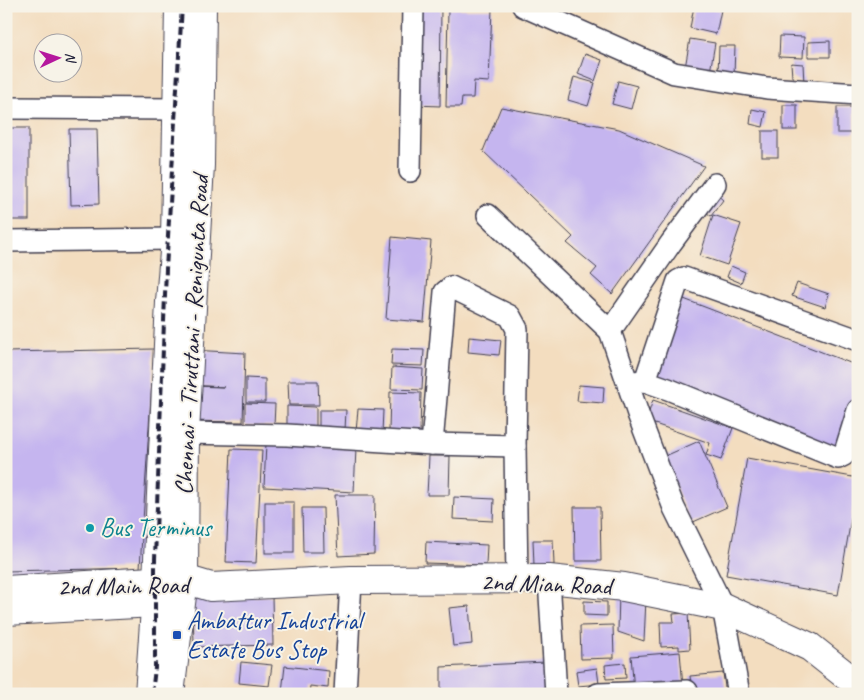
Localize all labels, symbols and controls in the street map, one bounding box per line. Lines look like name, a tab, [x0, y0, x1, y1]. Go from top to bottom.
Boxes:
north arrow	[32, 32, 82, 82]
text: N	[62, 52, 79, 64]
street label: Chennai - Tiruttani - Renigunta Road	[168, 170, 217, 496]
place label: Bus Terminus	[100, 512, 214, 544]
marker: Bus Terminus	[84, 522, 96, 534]
street label: 2nd Mian Road	[480, 566, 616, 602]
street label: 2nd Main Road	[57, 569, 193, 603]
place label: Ambattur Industrial Estate Bus Stop	[187, 605, 366, 666]
marker: Ambattur Industrial Estate Bus Stop	[171, 629, 183, 641]

